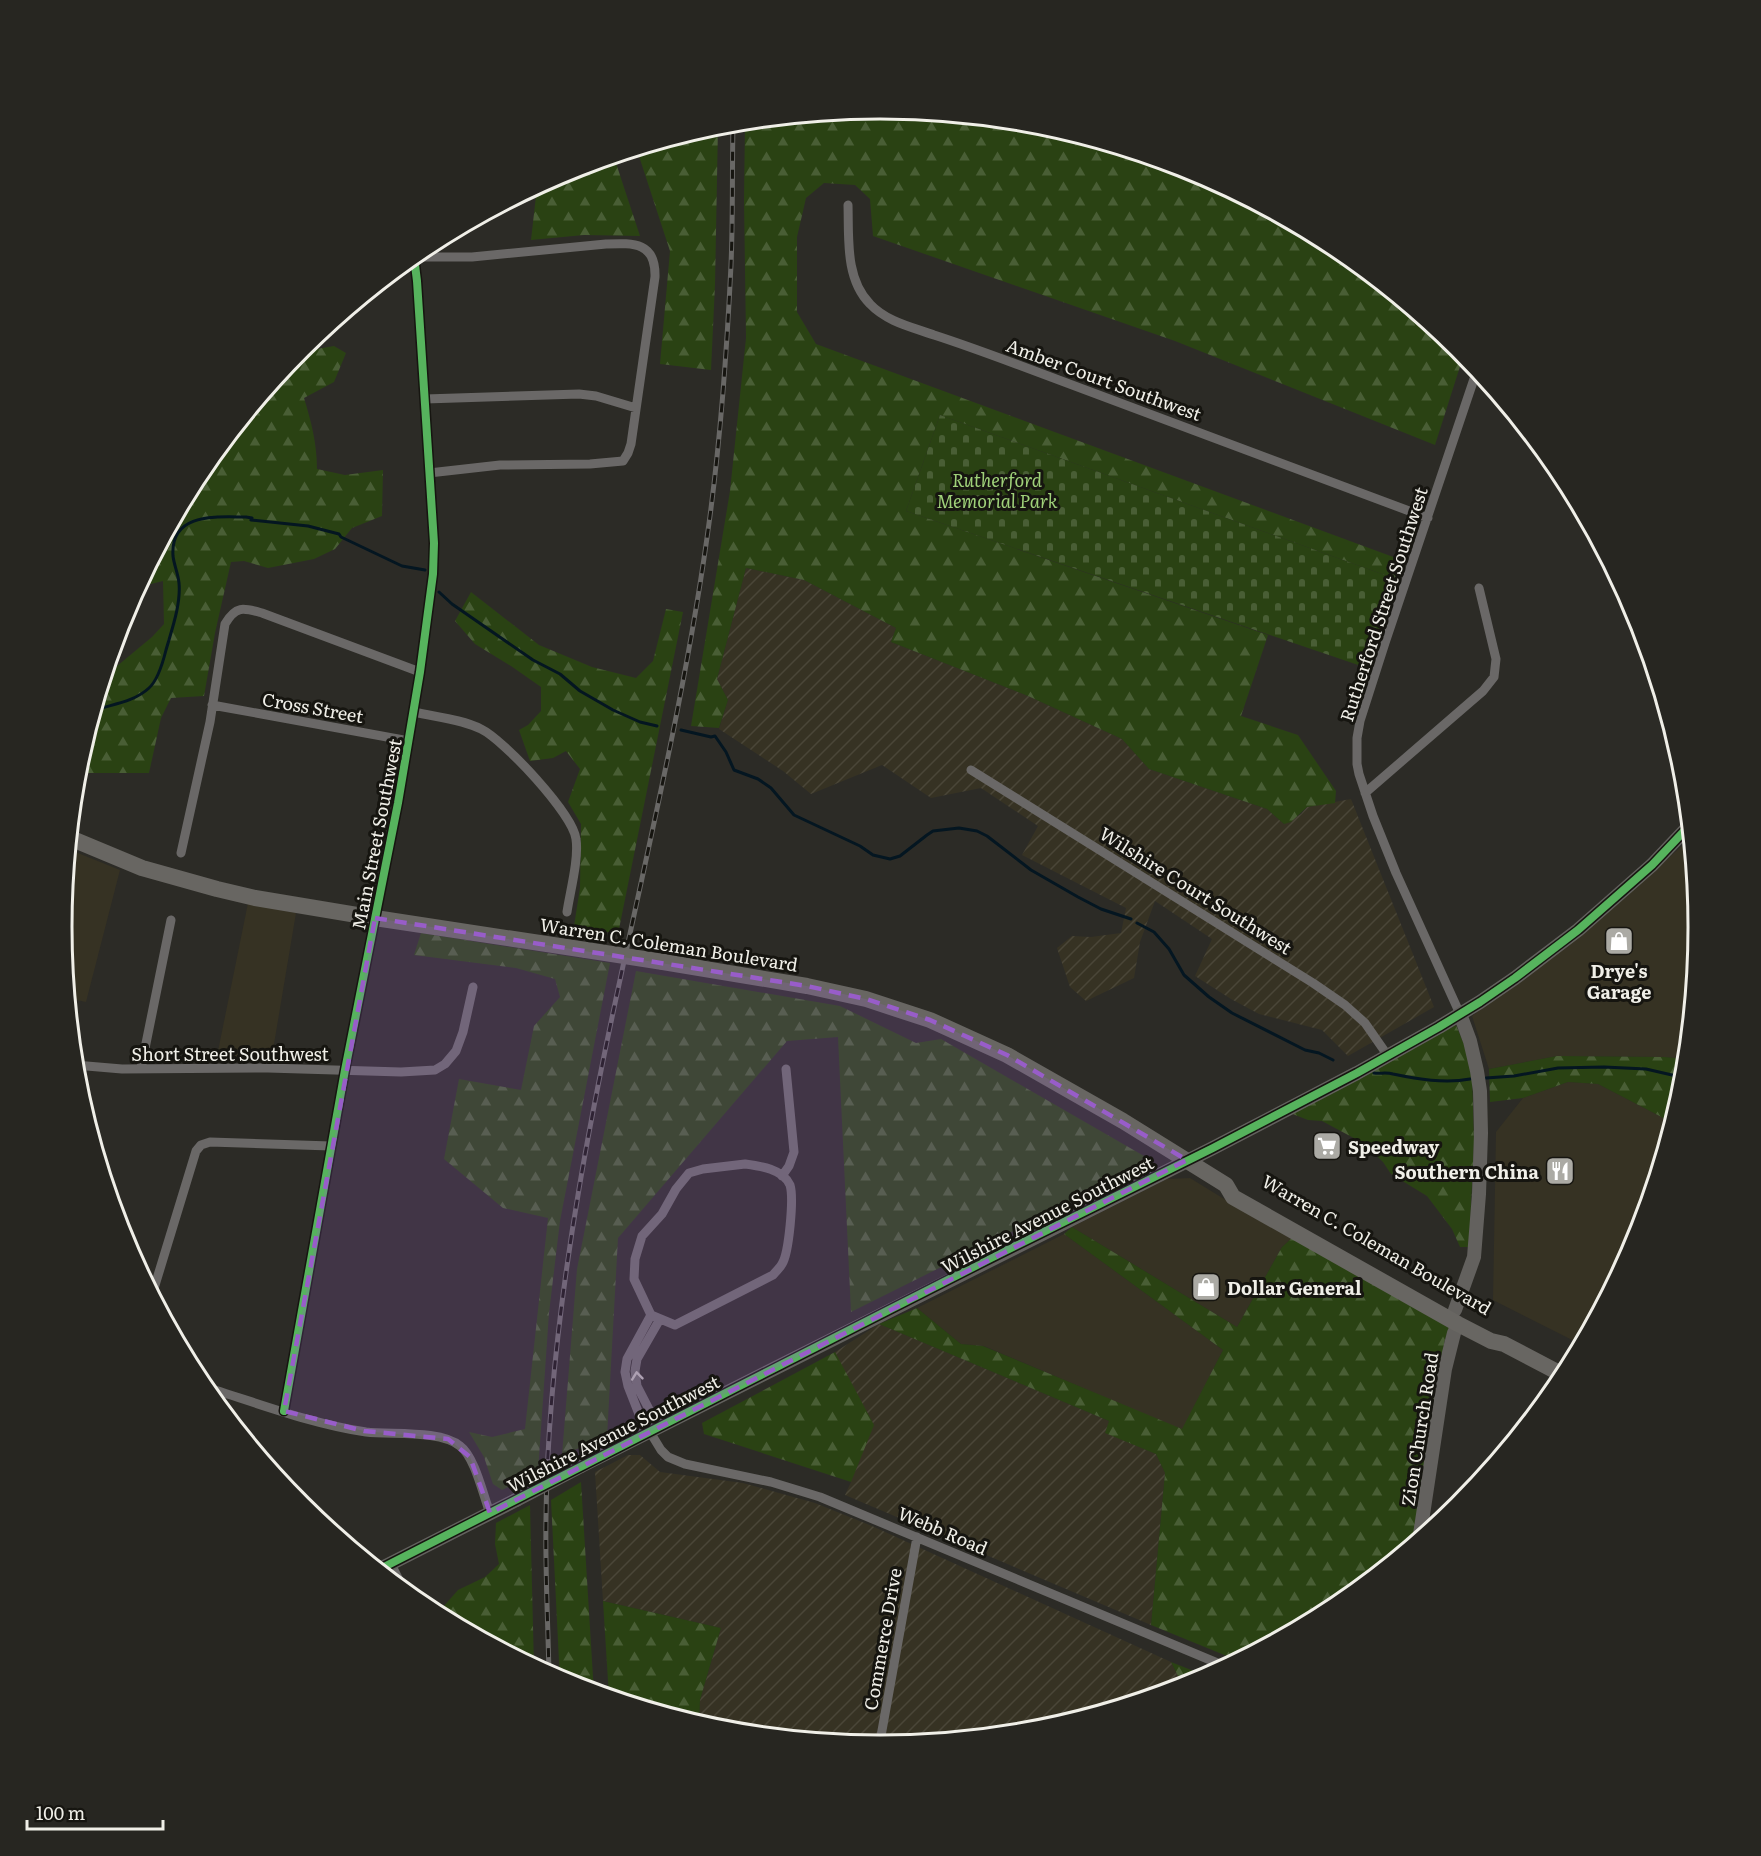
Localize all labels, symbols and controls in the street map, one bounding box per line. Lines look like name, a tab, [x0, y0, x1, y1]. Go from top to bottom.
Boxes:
street label: Amber Court Southwest	[1003, 331, 1206, 427]
park label: Rutherford Memorial Park	[936, 466, 1058, 514]
street label: Rutherford Street Southwest	[1332, 483, 1434, 725]
street label: Cross Street	[260, 685, 367, 729]
street label: Main Street Southwest	[344, 735, 408, 932]
street label: Wilshire Court Southwest	[1094, 820, 1298, 961]
street label: Warren C. Coleman Boulevard	[538, 910, 800, 978]
shop icon: Drye's Garage	[1603, 925, 1635, 957]
place label: Drye's Garage	[1587, 957, 1651, 1005]
street label: Short Street Southwest	[131, 1040, 330, 1067]
supermarket icon: Speedway	[1311, 1130, 1343, 1162]
place label: Speedway	[1348, 1133, 1439, 1160]
street label: Wilshire Avenue Southwest	[936, 1148, 1159, 1280]
restaurant icon: Southern China	[1544, 1155, 1576, 1187]
place label: Southern China	[1394, 1158, 1540, 1185]
street label: Warren C. Coleman Boulevard	[1257, 1167, 1497, 1321]
shop icon: Dollar General	[1190, 1271, 1222, 1303]
place label: Dollar General	[1227, 1274, 1362, 1301]
street label: Zion Church Road	[1394, 1350, 1444, 1508]
street label: Wilshire Avenue Southwest	[502, 1367, 725, 1499]
one-way arrow	[631, 1371, 644, 1381]
street label: Webb Road	[894, 1499, 992, 1561]
street label: Commerce Drive	[856, 1566, 908, 1712]
scale bar	[27, 1793, 164, 1831]
text: 100 m	[36, 1799, 85, 1826]

